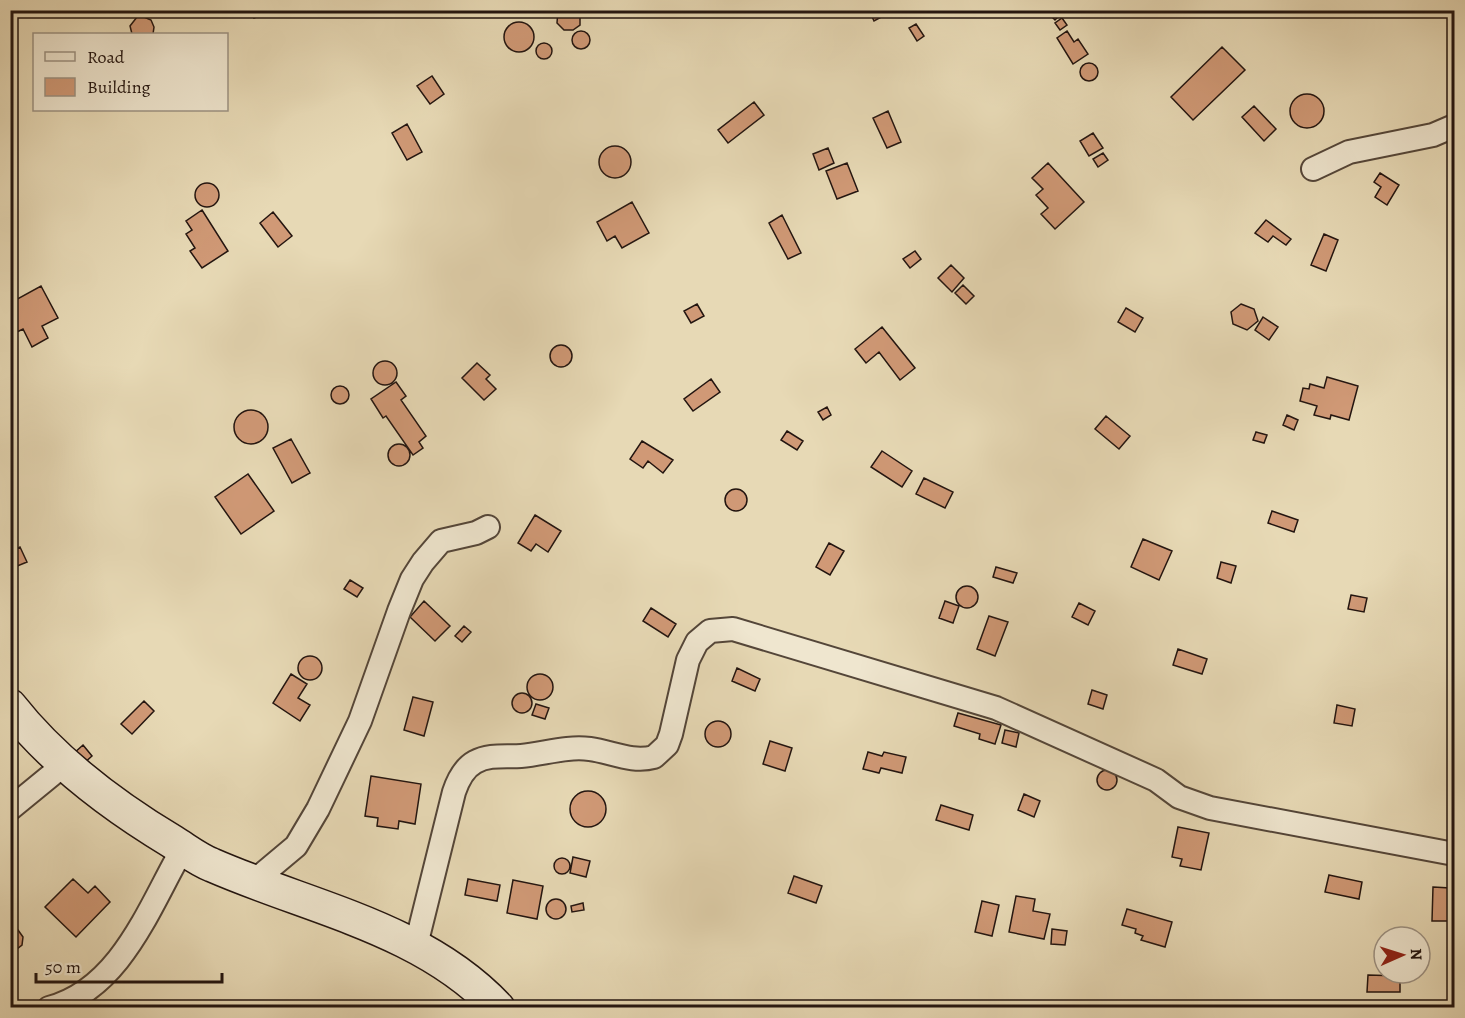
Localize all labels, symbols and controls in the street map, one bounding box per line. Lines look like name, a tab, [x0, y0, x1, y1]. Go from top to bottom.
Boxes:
legend	[33, 33, 228, 111]
text: Road	[87, 45, 125, 69]
text: Building	[87, 75, 151, 99]
north arrow	[1372, 925, 1432, 985]
scale bar	[36, 946, 222, 984]
text: N	[1405, 948, 1427, 961]
text: 50 m	[45, 955, 81, 979]

